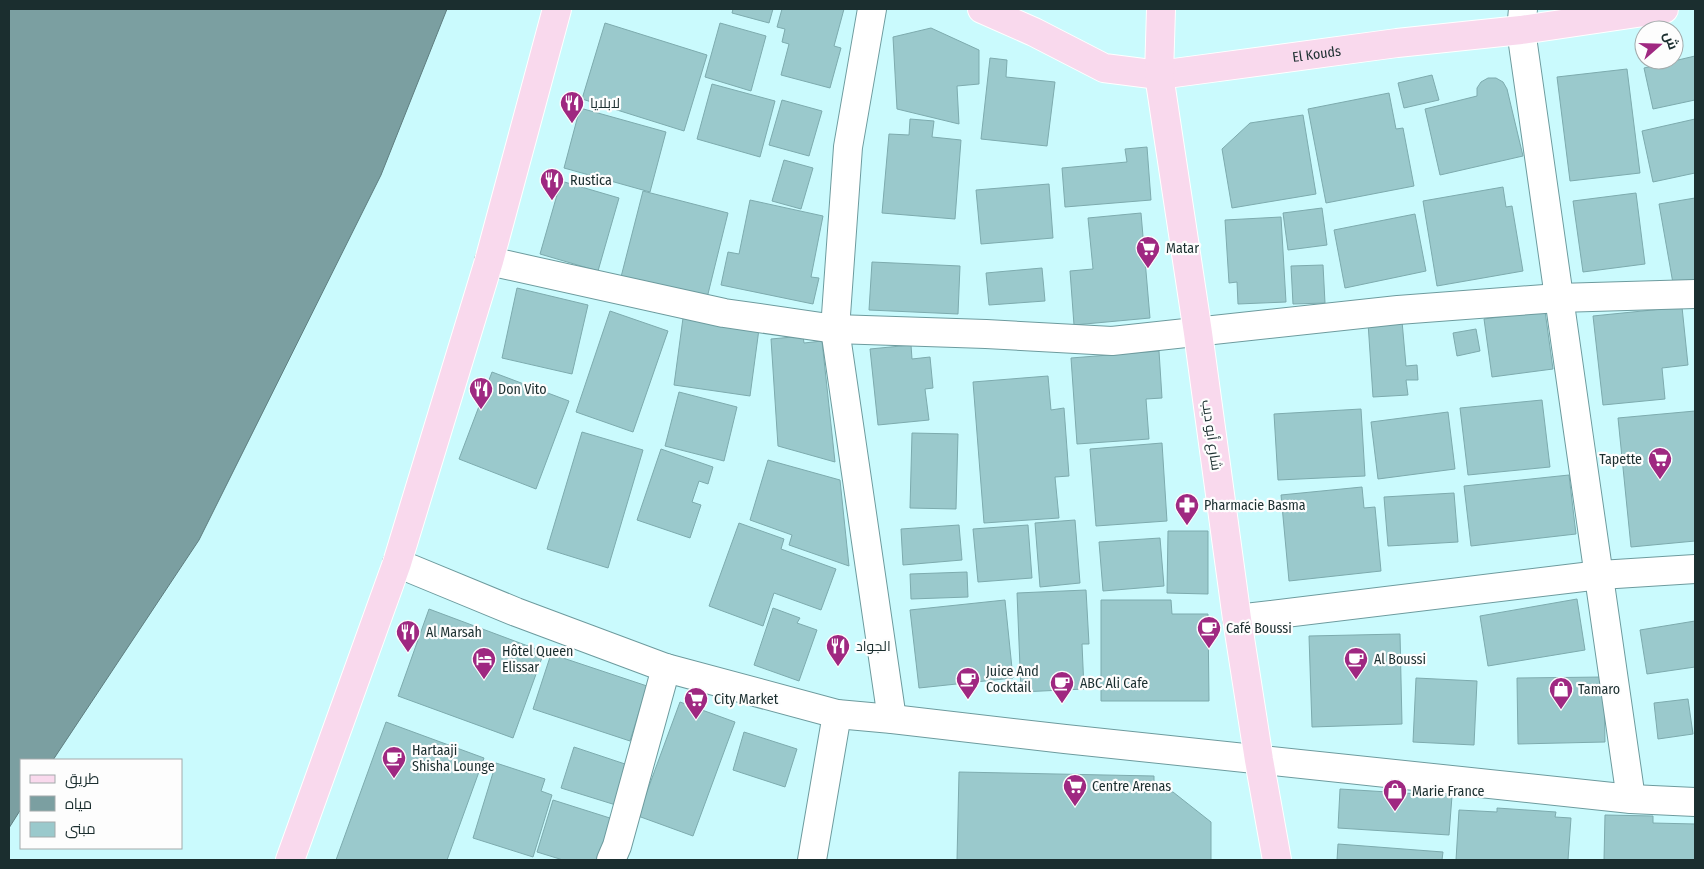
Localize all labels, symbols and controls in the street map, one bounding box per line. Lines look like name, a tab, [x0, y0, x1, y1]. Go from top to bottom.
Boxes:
north arrow	[1634, 20, 1684, 70]
text: ش	[1660, 29, 1682, 52]
street label: El Kouds	[1291, 43, 1342, 66]
restaurant icon: لابلايا	[559, 90, 585, 124]
place label: لابلايا	[590, 95, 620, 112]
restaurant icon: Rustica	[539, 167, 565, 201]
place label: Rustica	[570, 172, 612, 189]
supermarket icon: Matar	[1135, 235, 1161, 269]
place label: Matar	[1166, 240, 1199, 257]
restaurant icon: Don Vito	[468, 376, 494, 410]
place label: Don Vito	[498, 381, 547, 398]
street label: شارع أبو ديب	[1198, 398, 1226, 472]
supermarket icon: Tapette	[1647, 446, 1673, 480]
place label: Tapette	[1599, 451, 1642, 468]
pharmacy icon: Pharmacie Basma	[1174, 492, 1200, 526]
place label: Pharmacie Basma	[1204, 497, 1306, 514]
cafe icon: Café Boussi	[1196, 615, 1222, 649]
restaurant icon: Al Marsah	[395, 619, 421, 653]
place label: Café Boussi	[1226, 620, 1292, 637]
place label: Al Marsah	[426, 624, 482, 641]
restaurant icon: الجواد	[825, 633, 851, 667]
place label: الجواد	[856, 638, 891, 655]
place label: Hôtel Queen Elissar	[502, 643, 573, 676]
hotel icon: Hôtel Queen Elissar	[471, 646, 497, 680]
cafe icon: Al Boussi	[1343, 646, 1369, 680]
place label: Al Boussi	[1374, 651, 1426, 668]
place label: Juice And Cocktail	[986, 663, 1039, 696]
cafe icon: Juice And Cocktail	[955, 666, 981, 700]
cafe icon: ABC Ali Cafe	[1049, 670, 1075, 704]
place label: ABC Ali Cafe	[1080, 675, 1148, 692]
shop icon: Tamaro	[1548, 676, 1574, 710]
place label: Tamaro	[1578, 681, 1620, 698]
supermarket icon: City Market	[683, 686, 709, 720]
place label: City Market	[714, 691, 779, 708]
place label: Hartaaji Shisha Lounge	[412, 742, 495, 775]
cafe icon: Hartaaji Shisha Lounge	[381, 745, 407, 779]
legend	[20, 759, 182, 849]
text: طريق	[65, 770, 99, 789]
supermarket icon: Centre Arenas	[1062, 773, 1088, 807]
place label: Centre Arenas	[1092, 778, 1171, 795]
shop icon: Marie France	[1382, 778, 1408, 812]
place label: Marie France	[1412, 783, 1484, 800]
text: مياه	[65, 795, 92, 813]
text: مبنى	[65, 820, 96, 839]

